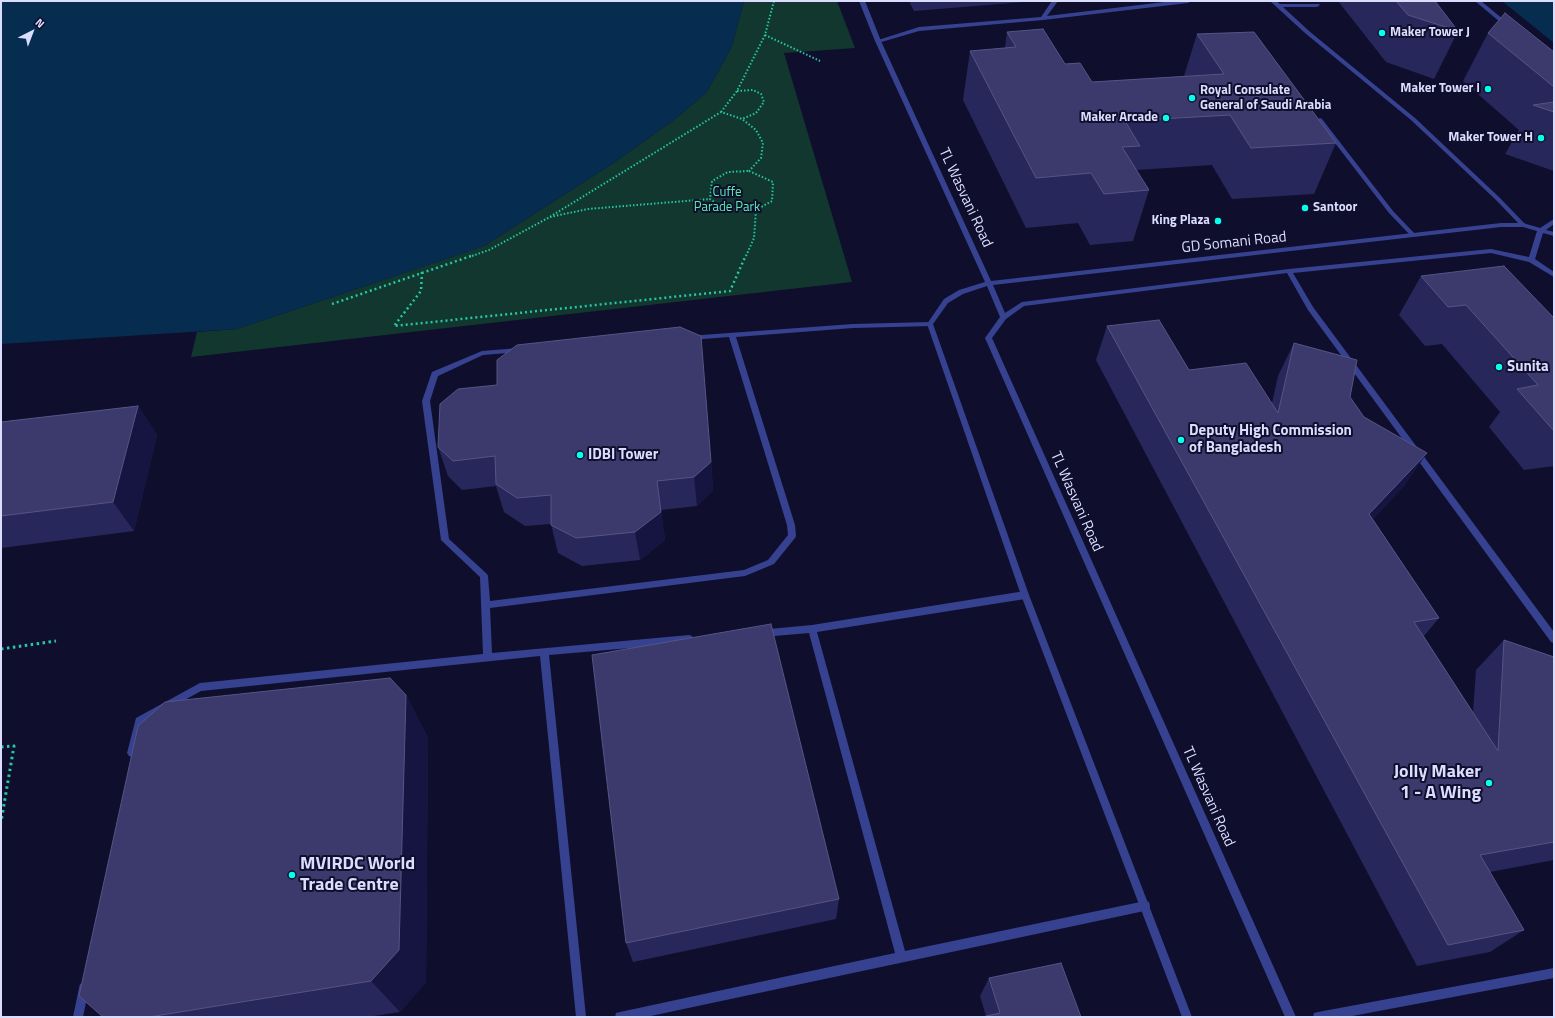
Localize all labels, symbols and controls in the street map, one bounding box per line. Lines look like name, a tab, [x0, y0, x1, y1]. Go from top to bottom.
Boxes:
north arrow	[12, 12, 52, 52]
text: N	[32, 15, 48, 32]
place label: Maker Tower J	[1390, 25, 1470, 41]
marker: Maker Tower J	[1377, 28, 1387, 38]
place label: Maker Tower I	[1400, 81, 1480, 97]
place label: Royal Consulate General of Saudi Arabia	[1200, 83, 1331, 114]
marker: Maker Tower I	[1483, 84, 1493, 94]
marker: Royal Consulate General of Saudi Arabia	[1187, 93, 1197, 103]
place label: Maker Arcade	[1080, 110, 1158, 126]
marker: Maker Arcade	[1161, 113, 1171, 123]
place label: Maker Tower H	[1448, 130, 1533, 146]
marker: Maker Tower H	[1536, 133, 1546, 143]
street label: TL Wasvani Road	[934, 145, 996, 251]
park label: Cuffe Parade Park	[694, 185, 760, 216]
place label: Santoor	[1313, 200, 1357, 216]
marker: Santoor	[1300, 203, 1310, 213]
place label: King Plaza	[1152, 213, 1210, 229]
marker: King Plaza	[1213, 216, 1223, 226]
street label: GD Somani Road	[1181, 229, 1287, 257]
place label: Sunita	[1507, 358, 1549, 376]
marker: Sunita	[1494, 362, 1504, 372]
place label: Deputy High Commission of Bangladesh	[1189, 422, 1352, 457]
marker: Deputy High Commission of Bangladesh	[1176, 435, 1186, 445]
place label: IDBI Tower	[588, 446, 658, 464]
street label: TL Wasvani Road	[1046, 449, 1106, 555]
marker: IDBI Tower	[575, 450, 585, 460]
street label: TL Wasvani Road	[1178, 744, 1238, 850]
place label: Jolly Maker 1 - A Wing	[1394, 762, 1481, 804]
marker: Jolly Maker 1 - A Wing	[1484, 778, 1494, 788]
place label: MVIRDC World Trade Centre	[300, 854, 415, 896]
marker: MVIRDC World Trade Centre	[287, 870, 297, 880]

